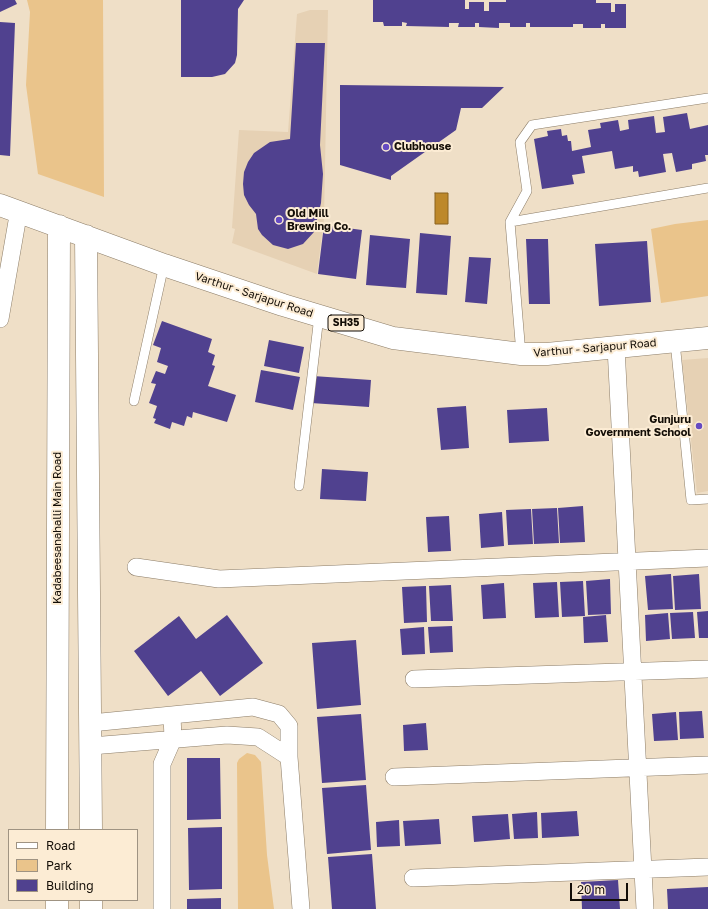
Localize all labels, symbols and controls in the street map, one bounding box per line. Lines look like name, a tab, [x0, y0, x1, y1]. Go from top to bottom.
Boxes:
place label: Clubhouse	[394, 140, 451, 154]
marker: Clubhouse	[381, 142, 391, 152]
place label: Old Mill Brewing Co.	[287, 207, 351, 233]
marker: Old Mill Brewing Co.	[274, 215, 284, 225]
street label: Varthur - Sarjapur Road	[193, 270, 315, 320]
road number: SH35	[328, 315, 364, 331]
street label: Varthur - Sarjapur Road	[533, 336, 657, 360]
place label: Gunjuru Government School	[586, 413, 691, 439]
marker: Gunjuru Government School	[694, 421, 704, 431]
street label: Kadabeesanahalli Main Road	[51, 452, 65, 604]
legend	[8, 829, 138, 901]
text: Road	[46, 838, 75, 853]
text: Park	[46, 858, 72, 873]
scale bar	[572, 875, 630, 901]
text: Building	[46, 878, 94, 893]
text: 20 m	[577, 882, 605, 897]

